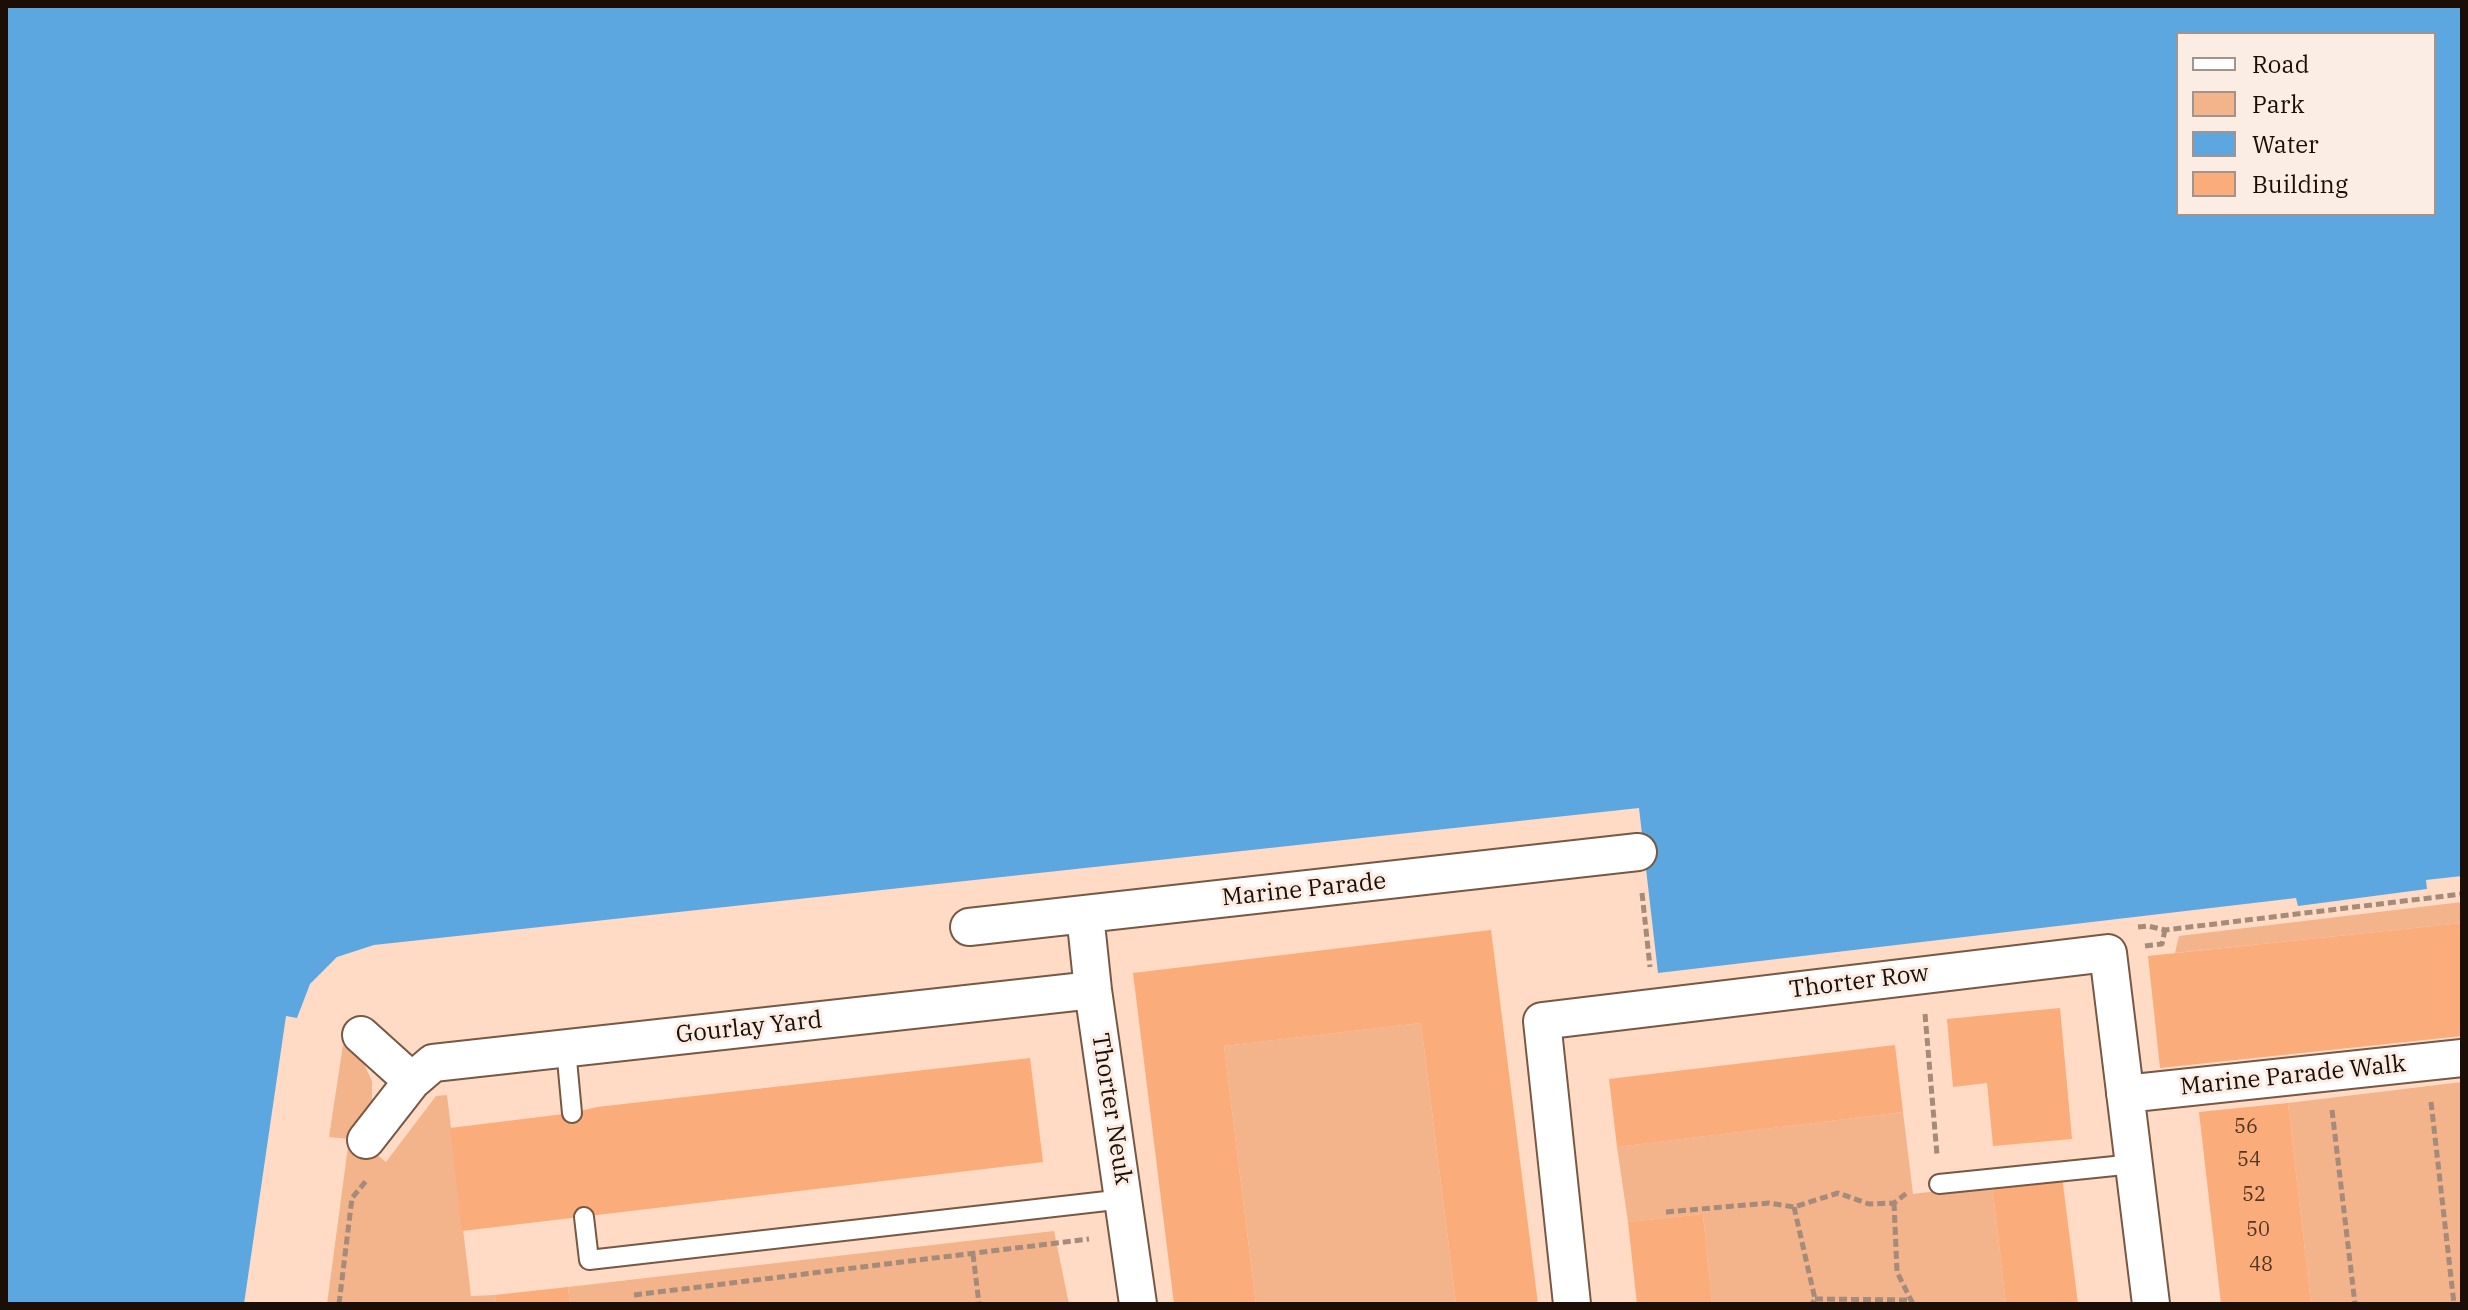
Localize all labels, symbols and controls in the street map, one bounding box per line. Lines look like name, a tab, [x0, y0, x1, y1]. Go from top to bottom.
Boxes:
legend	[2176, 32, 2436, 216]
text: Road	[2252, 48, 2309, 80]
text: Park	[2252, 88, 2304, 120]
text: Water	[2252, 128, 2319, 160]
text: Building	[2252, 168, 2348, 200]
street label: Marine Parade	[1220, 867, 1388, 913]
street label: Thorter Row	[1788, 959, 1930, 1005]
street label: Gourlay Yard	[675, 1006, 823, 1050]
street label: Thorter Neuk	[1085, 1031, 1137, 1187]
street label: Marine Parade Walk	[2179, 1050, 2407, 1102]
house number: 56	[2234, 1115, 2258, 1139]
house number: 54	[2237, 1148, 2261, 1172]
house number: 52	[2242, 1183, 2266, 1207]
house number: 50	[2246, 1218, 2270, 1242]
house number: 48	[2249, 1253, 2273, 1277]

